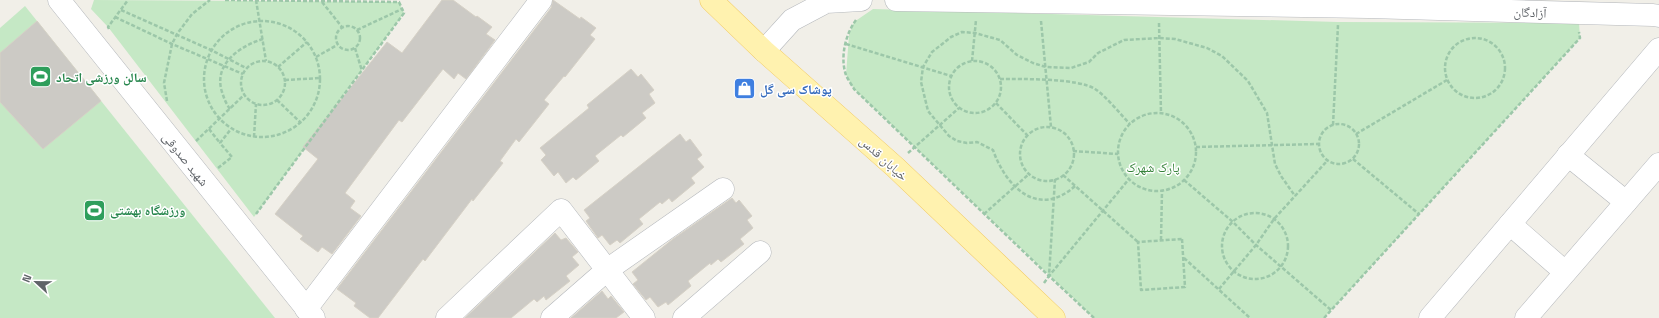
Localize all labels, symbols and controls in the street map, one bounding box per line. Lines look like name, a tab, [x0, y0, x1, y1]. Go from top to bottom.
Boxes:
street label: آزادگان	[1513, 3, 1547, 22]
sports icon: سالن ورزشی اتحاد	[28, 64, 54, 90]
place label: سالن ورزشی اتحاد	[56, 69, 146, 86]
shop icon: پوشاک سی گل	[732, 76, 758, 102]
place label: پوشاک سی گل	[760, 81, 832, 98]
street label: شهید صدوقی	[159, 129, 213, 190]
street label: خیابان قدس	[856, 132, 911, 184]
park label: پارک شهرک	[1126, 159, 1180, 176]
sports icon: ورزشگاه بهشتی	[81, 197, 107, 223]
place label: ورزشگاه بهشتی	[110, 202, 185, 219]
north arrow	[16, 262, 56, 302]
text: N	[19, 272, 35, 284]

